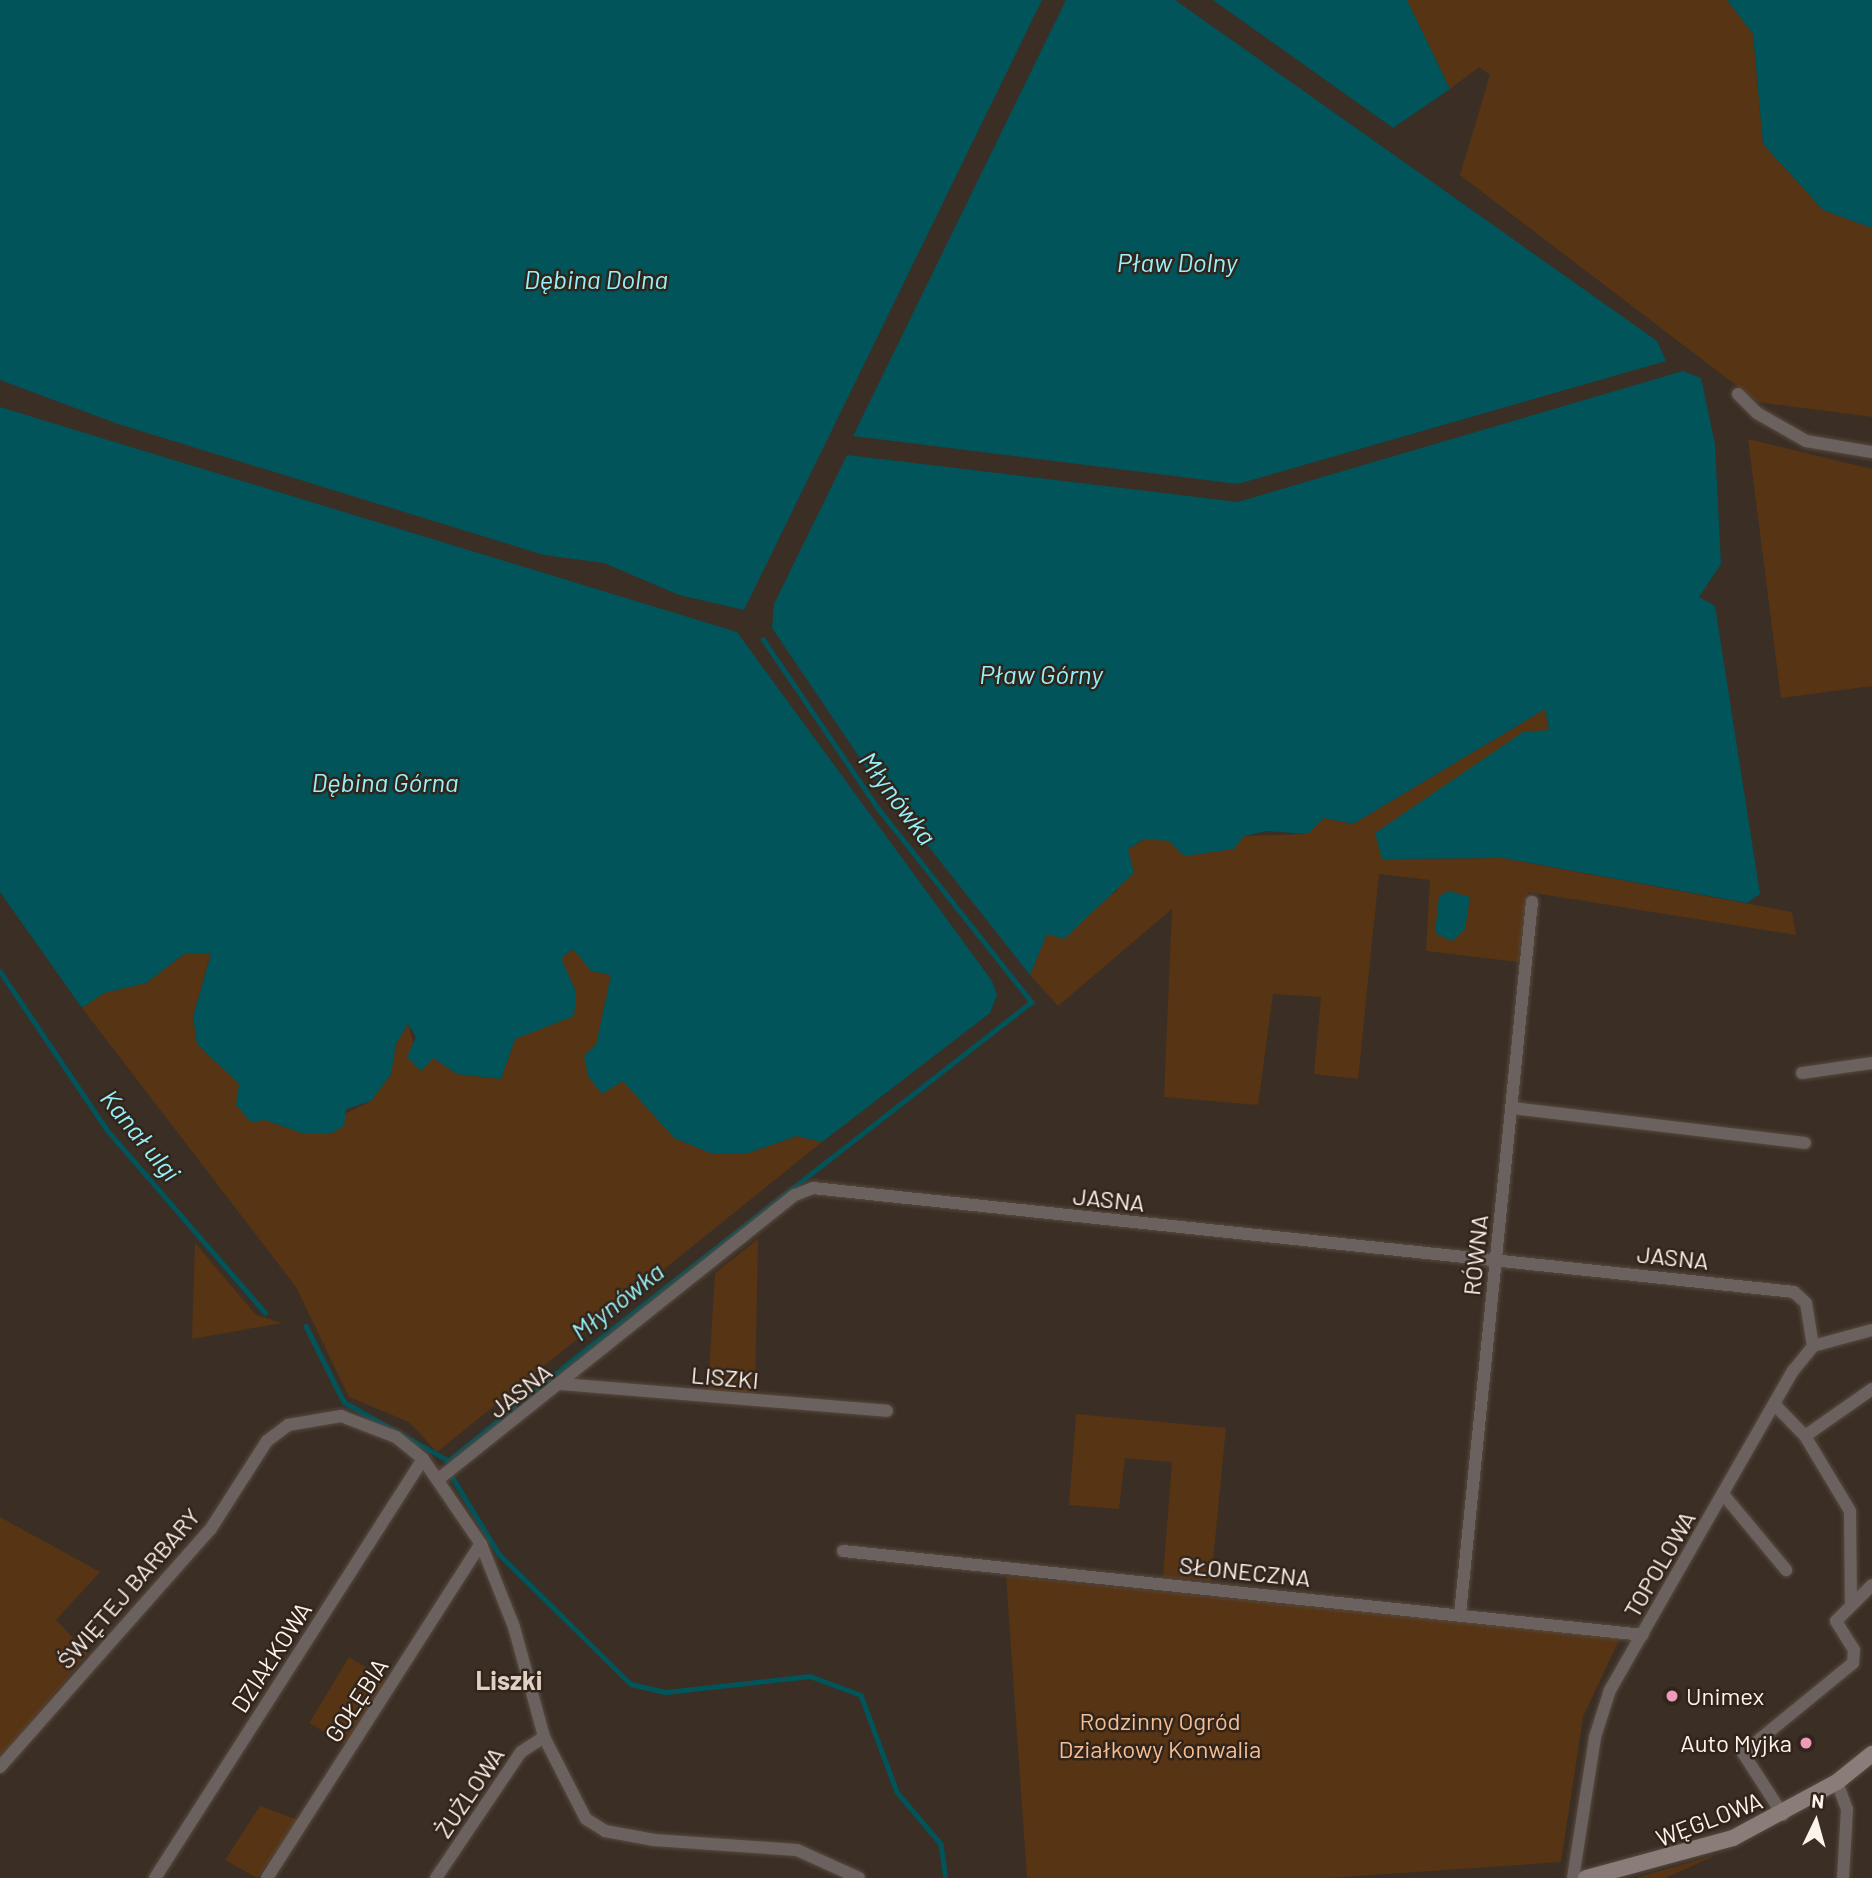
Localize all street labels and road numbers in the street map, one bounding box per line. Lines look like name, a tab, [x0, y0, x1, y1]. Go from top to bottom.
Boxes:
street label: JASNA	[1072, 1181, 1146, 1217]
street label: RÓWNA	[1456, 1213, 1494, 1297]
street label: JASNA	[1636, 1239, 1710, 1275]
street label: JASNA	[483, 1356, 557, 1424]
street label: LISZKI	[690, 1360, 760, 1394]
street label: ŚWIĘTEJ BARBARY	[50, 1502, 206, 1674]
street label: TOPOLOWA	[1617, 1506, 1701, 1622]
street label: SŁONECZNA	[1178, 1550, 1312, 1592]
street label: DZIAŁKOWA	[225, 1596, 317, 1718]
street label: GOŁĘBIA	[318, 1653, 394, 1747]
street label: ŻUŻLOWA	[428, 1741, 510, 1843]
street label: WĘGLOWA	[1652, 1786, 1766, 1852]

